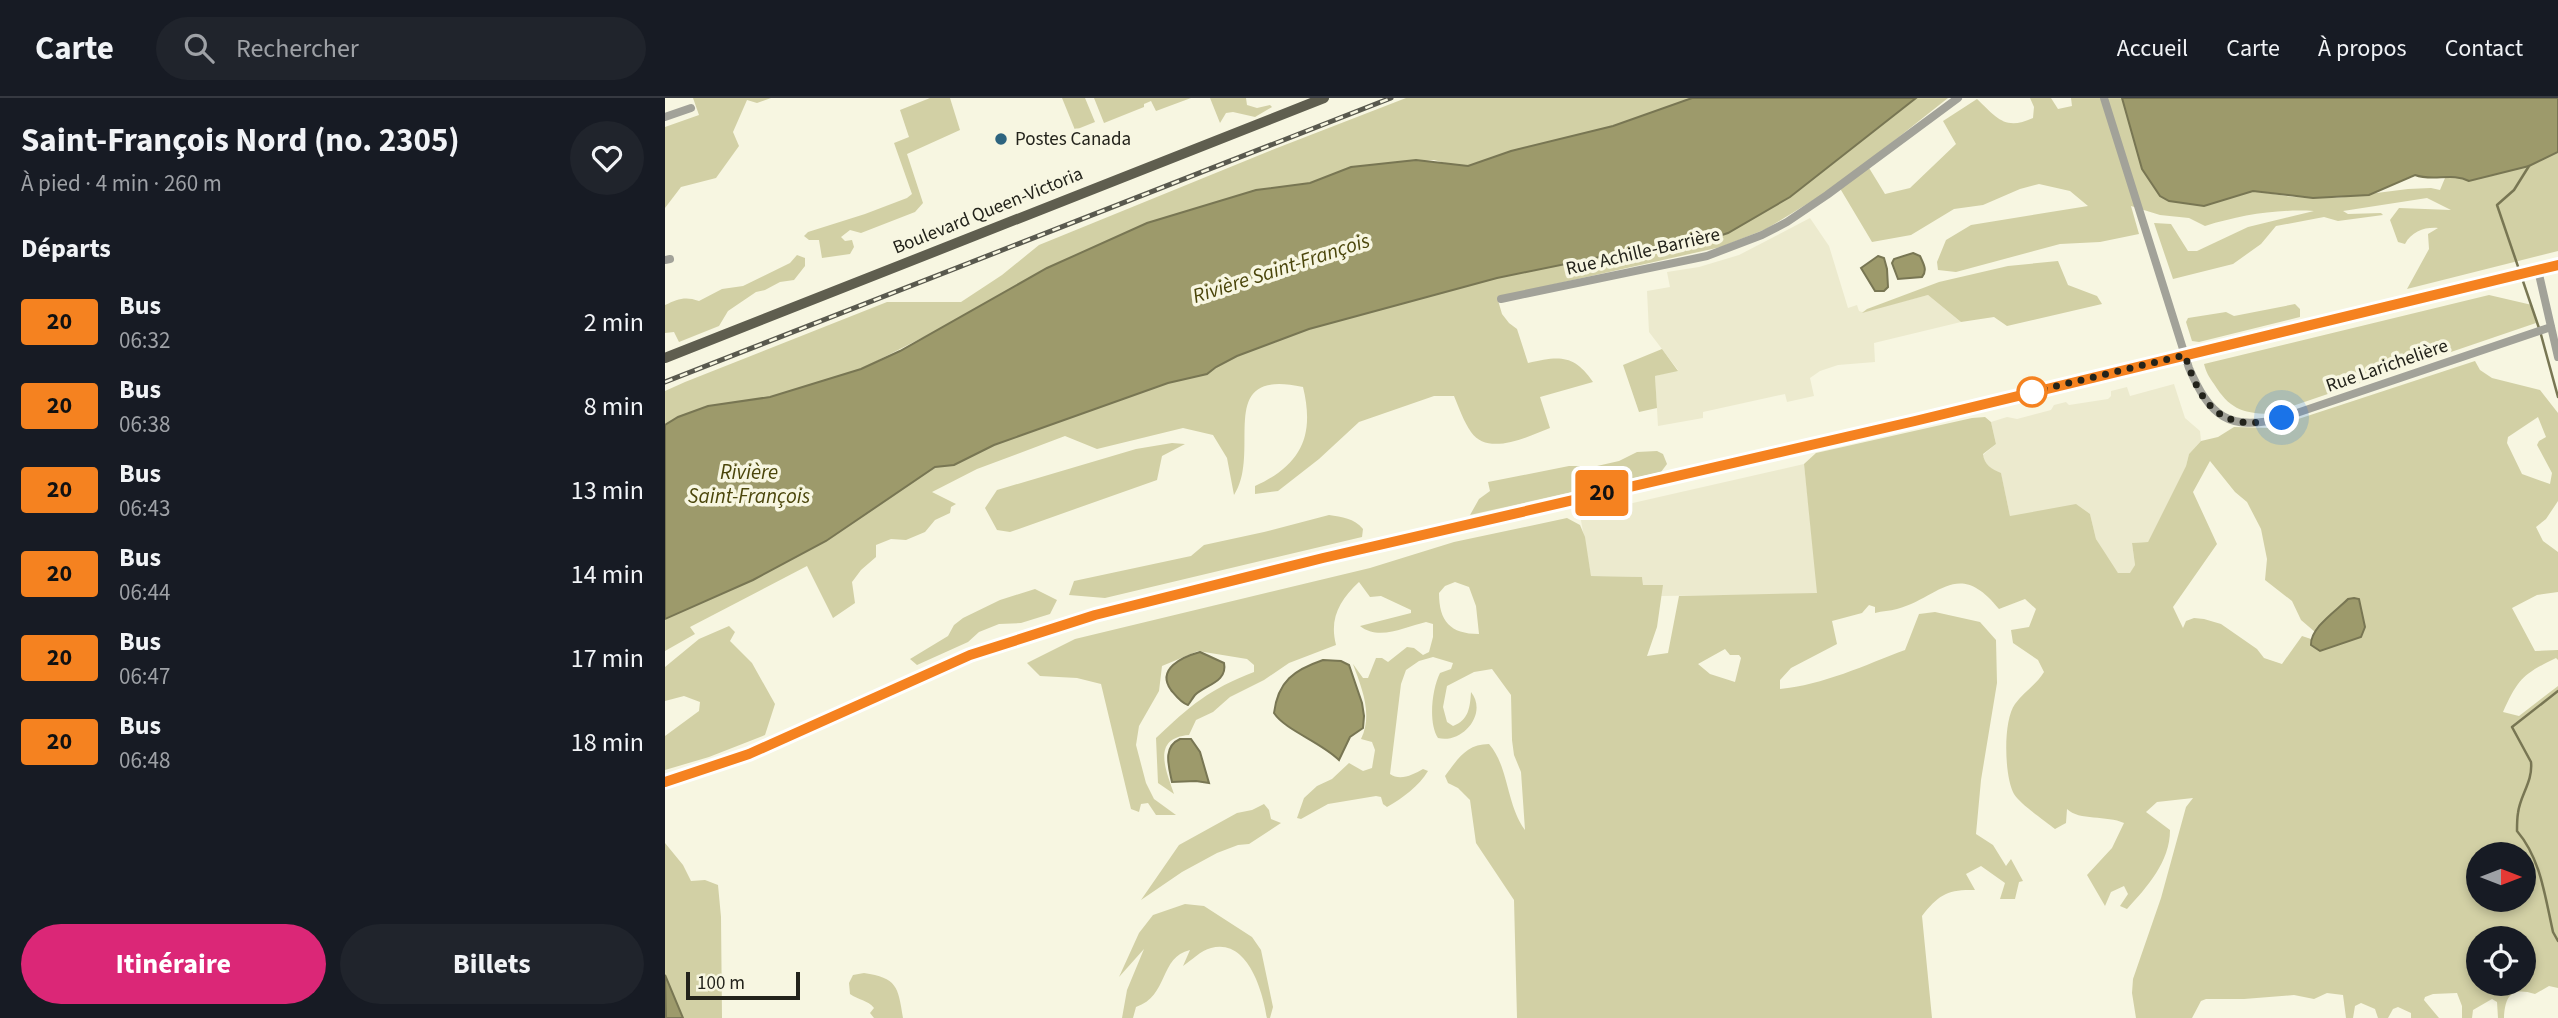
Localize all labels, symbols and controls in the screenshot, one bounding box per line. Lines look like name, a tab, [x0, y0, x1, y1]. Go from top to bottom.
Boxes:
search box	[156, 17, 646, 80]
text: Carte	[35, 25, 114, 72]
icon: search	[180, 29, 218, 67]
text: Rechercher	[236, 30, 359, 67]
text: Accueil	[2117, 31, 2188, 66]
text: Carte	[2226, 31, 2280, 66]
text: À propos	[2318, 31, 2407, 66]
text: Contact	[2445, 31, 2523, 66]
text: Saint-François Nord (no. 2305)	[21, 117, 460, 164]
button: heart	[570, 121, 644, 195]
place label: Postes Canada	[1015, 126, 1131, 153]
marker: Postes Canada	[993, 131, 1009, 147]
street label: Boulevard Queen-Victoria	[889, 160, 1087, 262]
text: À pied · 4 min · 260 m	[21, 167, 222, 200]
street label: Rue Achille-Barrière	[1563, 221, 1723, 283]
water label: Rivière Saint-François	[1189, 225, 1373, 311]
text: Départs	[21, 230, 111, 267]
text: Bus	[119, 287, 161, 324]
text: 20	[47, 304, 72, 339]
text: 2 min	[584, 304, 644, 341]
text: 06:32	[119, 324, 170, 357]
street label: Rue Larichelière	[2322, 332, 2452, 400]
text: Bus	[119, 371, 161, 408]
unlabelled marker	[2017, 377, 2047, 407]
text: 20	[47, 388, 72, 423]
text: 8 min	[584, 388, 644, 425]
your location	[2264, 400, 2299, 435]
text: 06:38	[119, 408, 170, 441]
text: Bus	[119, 455, 161, 492]
water label: Rivière Saint-François	[688, 457, 810, 511]
line badge: 20	[1571, 470, 1633, 516]
text: 20	[47, 472, 72, 507]
text: 13 min	[571, 472, 644, 509]
text: 20	[1589, 475, 1615, 510]
text: 06:43	[119, 492, 170, 525]
text: Bus	[119, 539, 161, 576]
text: 20	[47, 556, 72, 591]
text: 14 min	[571, 556, 644, 593]
text: 06:44	[119, 576, 170, 609]
text: Bus	[119, 623, 161, 660]
text: 20	[47, 640, 72, 675]
text: 17 min	[571, 640, 644, 677]
text: 06:47	[119, 660, 170, 693]
text: Bus	[119, 707, 161, 744]
text: 20	[47, 724, 72, 759]
text: 18 min	[571, 724, 644, 761]
text: 06:48	[119, 744, 170, 777]
north arrow	[2466, 842, 2536, 912]
map controls	[2466, 842, 2536, 996]
button: Itinéraire	[21, 924, 326, 1004]
button: Billets	[340, 924, 644, 1004]
button: locate	[2466, 926, 2536, 996]
scale bar	[686, 969, 800, 1001]
text: 100 m	[697, 970, 745, 997]

